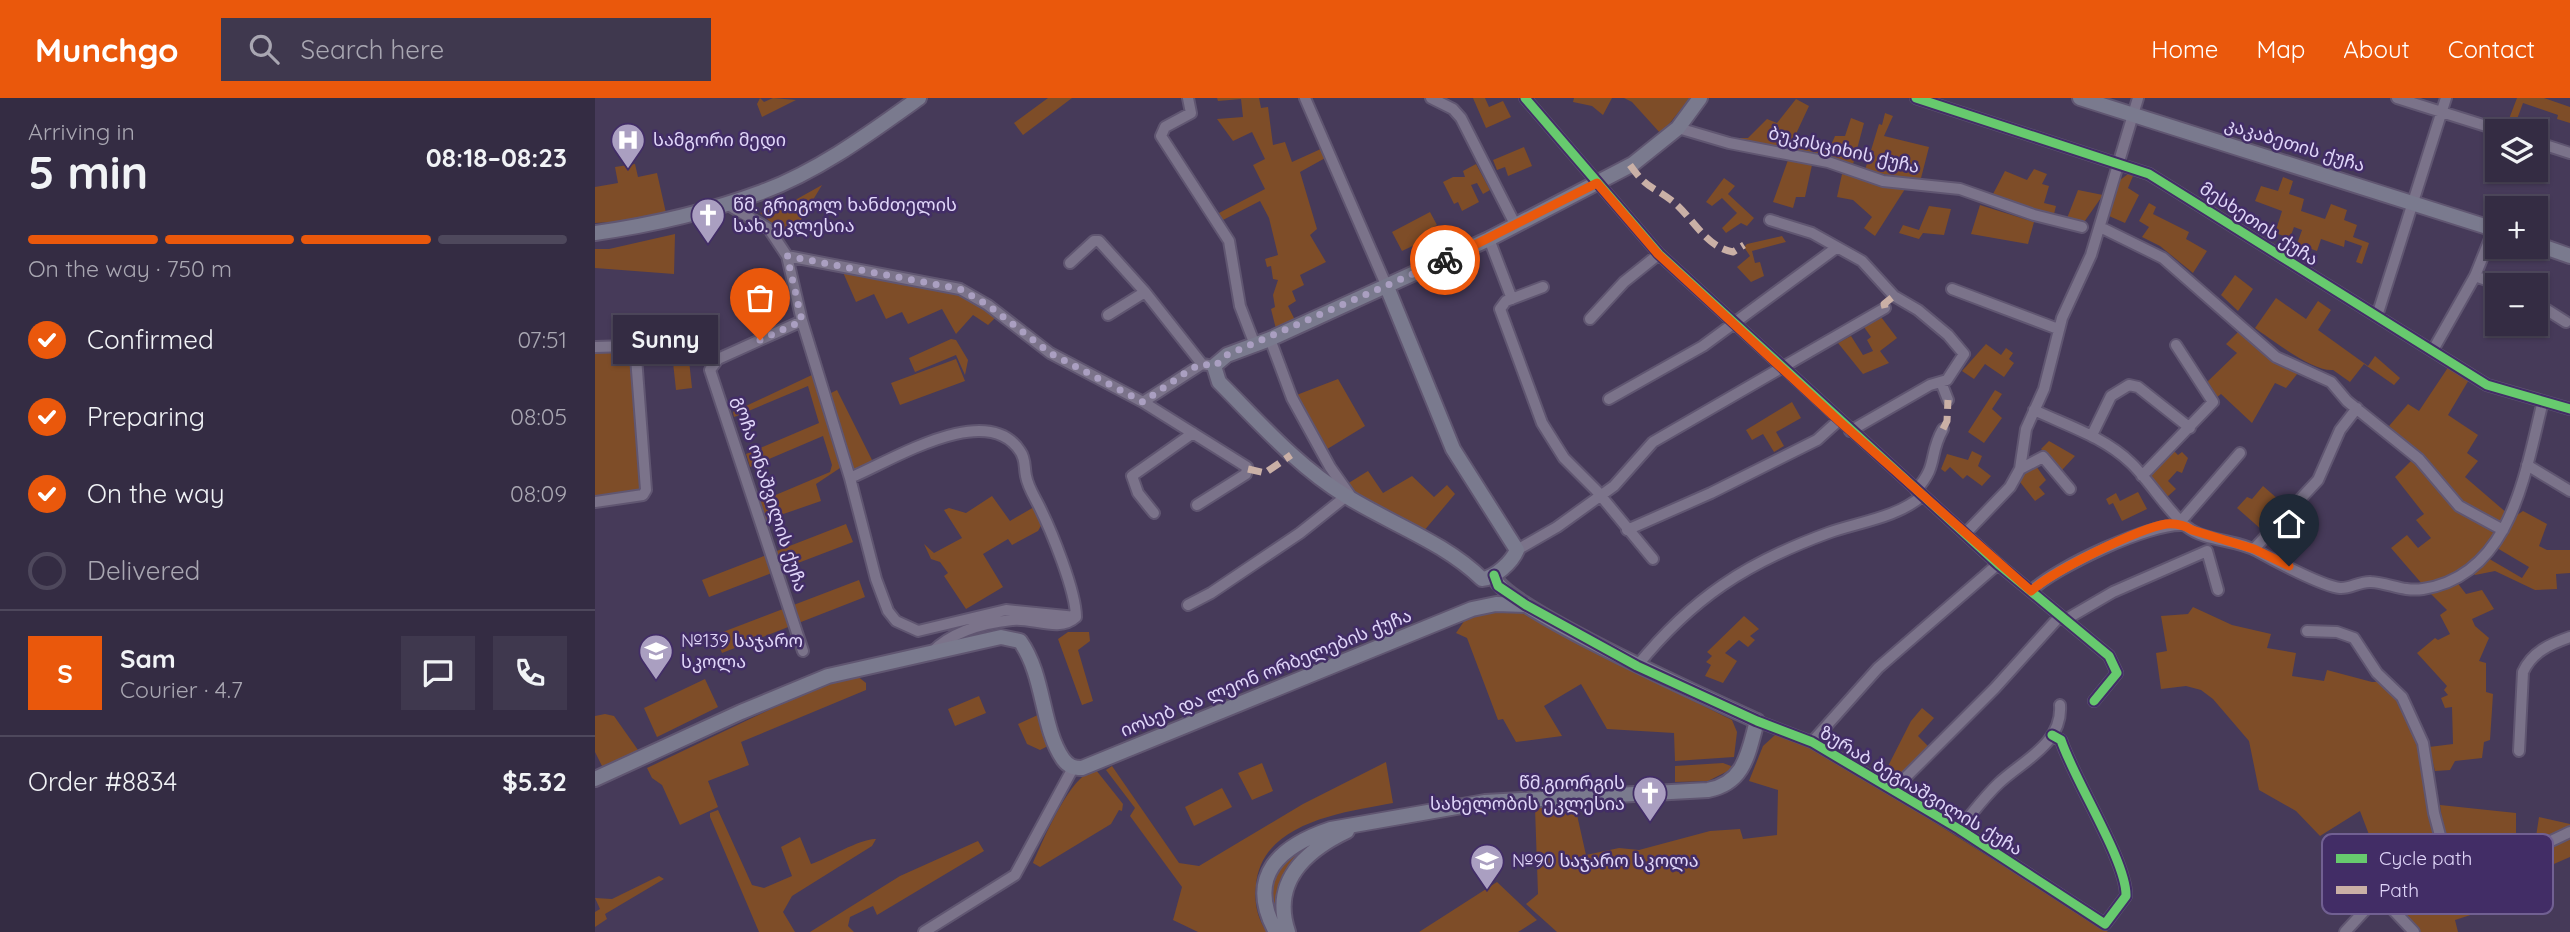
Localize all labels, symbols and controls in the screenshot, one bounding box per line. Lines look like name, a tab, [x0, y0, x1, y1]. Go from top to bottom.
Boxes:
search box	[221, 18, 711, 81]
text: Munchgo	[35, 29, 179, 70]
icon: search	[245, 30, 283, 68]
text: Search here	[301, 33, 444, 66]
text: Home	[2151, 34, 2218, 64]
text: Map	[2256, 34, 2305, 64]
text: About	[2343, 34, 2410, 64]
text: Contact	[2448, 34, 2535, 64]
street label: კაკაბეთის ქუჩა	[2222, 112, 2368, 177]
text: Arriving in	[28, 117, 135, 146]
map controls	[2485, 119, 2548, 336]
button: layers	[2485, 119, 2548, 182]
hospital icon: სამგორი მედი	[609, 121, 647, 170]
street label: ბუკისციხის ქუჩა	[1766, 121, 1922, 178]
place label: სამგორი მედი	[653, 128, 786, 151]
text: 08:18–08:23	[426, 141, 567, 174]
text: 5 min	[28, 143, 148, 201]
street label: მესხეთის ქუჩა	[2195, 177, 2323, 271]
place label: წმ. გრიგოლ ხანძთელის სახ. ეკლესია	[733, 193, 957, 237]
church icon: წმ. გრიგოლ ხანძთელის სახ. ეკლესია	[689, 196, 727, 245]
button: +	[2485, 196, 2548, 259]
courier	[1410, 225, 1480, 295]
icon: bike	[1426, 241, 1464, 279]
text: On the way · 750 m	[28, 254, 232, 283]
pin	[730, 268, 790, 340]
button: −	[2485, 273, 2548, 336]
icon: bag	[741, 279, 779, 317]
callout: Sunny	[613, 316, 718, 364]
icon: check	[28, 321, 66, 359]
text: Confirmed	[87, 323, 214, 356]
text: 07:51	[517, 325, 567, 354]
text: Sunny	[631, 325, 700, 354]
street label: გოჩა ონაშვილის ქუჩა	[728, 393, 813, 595]
icon: check	[28, 398, 66, 436]
text: Preparing	[87, 400, 205, 433]
text: 08:05	[510, 402, 567, 431]
icon: check	[28, 475, 66, 513]
text: On the way	[87, 477, 225, 510]
text: 08:09	[510, 479, 567, 508]
pin	[2259, 494, 2319, 566]
icon: home	[2270, 505, 2308, 543]
text: Delivered	[87, 554, 200, 587]
street label: იოსებ და ლეონ ორბელების ქუჩა	[1117, 603, 1415, 742]
place label: №139 საჯარო სკოლა	[681, 629, 803, 673]
school or university icon: №139 საჯარო სკოლა	[637, 632, 675, 681]
button: chat	[401, 636, 475, 710]
button: phone	[493, 636, 567, 710]
text: Sam	[120, 642, 176, 675]
text: S	[57, 657, 73, 690]
text: Courier · 4.7	[120, 675, 243, 704]
street label: ზურაბ ბეგიაშვილის ქუჩა	[1816, 721, 2027, 860]
text: Order #8834	[28, 765, 177, 798]
text: $5.32	[502, 765, 567, 798]
place label: წმ.გიორგის სახელობის ეკლესია	[1430, 771, 1625, 815]
church icon: წმ.გიორგის სახელობის ეკლესია	[1631, 774, 1669, 823]
legend	[2322, 834, 2553, 914]
school or university icon: №90 საჯარო სკოლა	[1468, 842, 1506, 891]
text: Cycle path	[2379, 846, 2472, 870]
place label: №90 საჯარო სკოლა	[1512, 849, 1699, 872]
text: Path	[2379, 878, 2419, 902]

